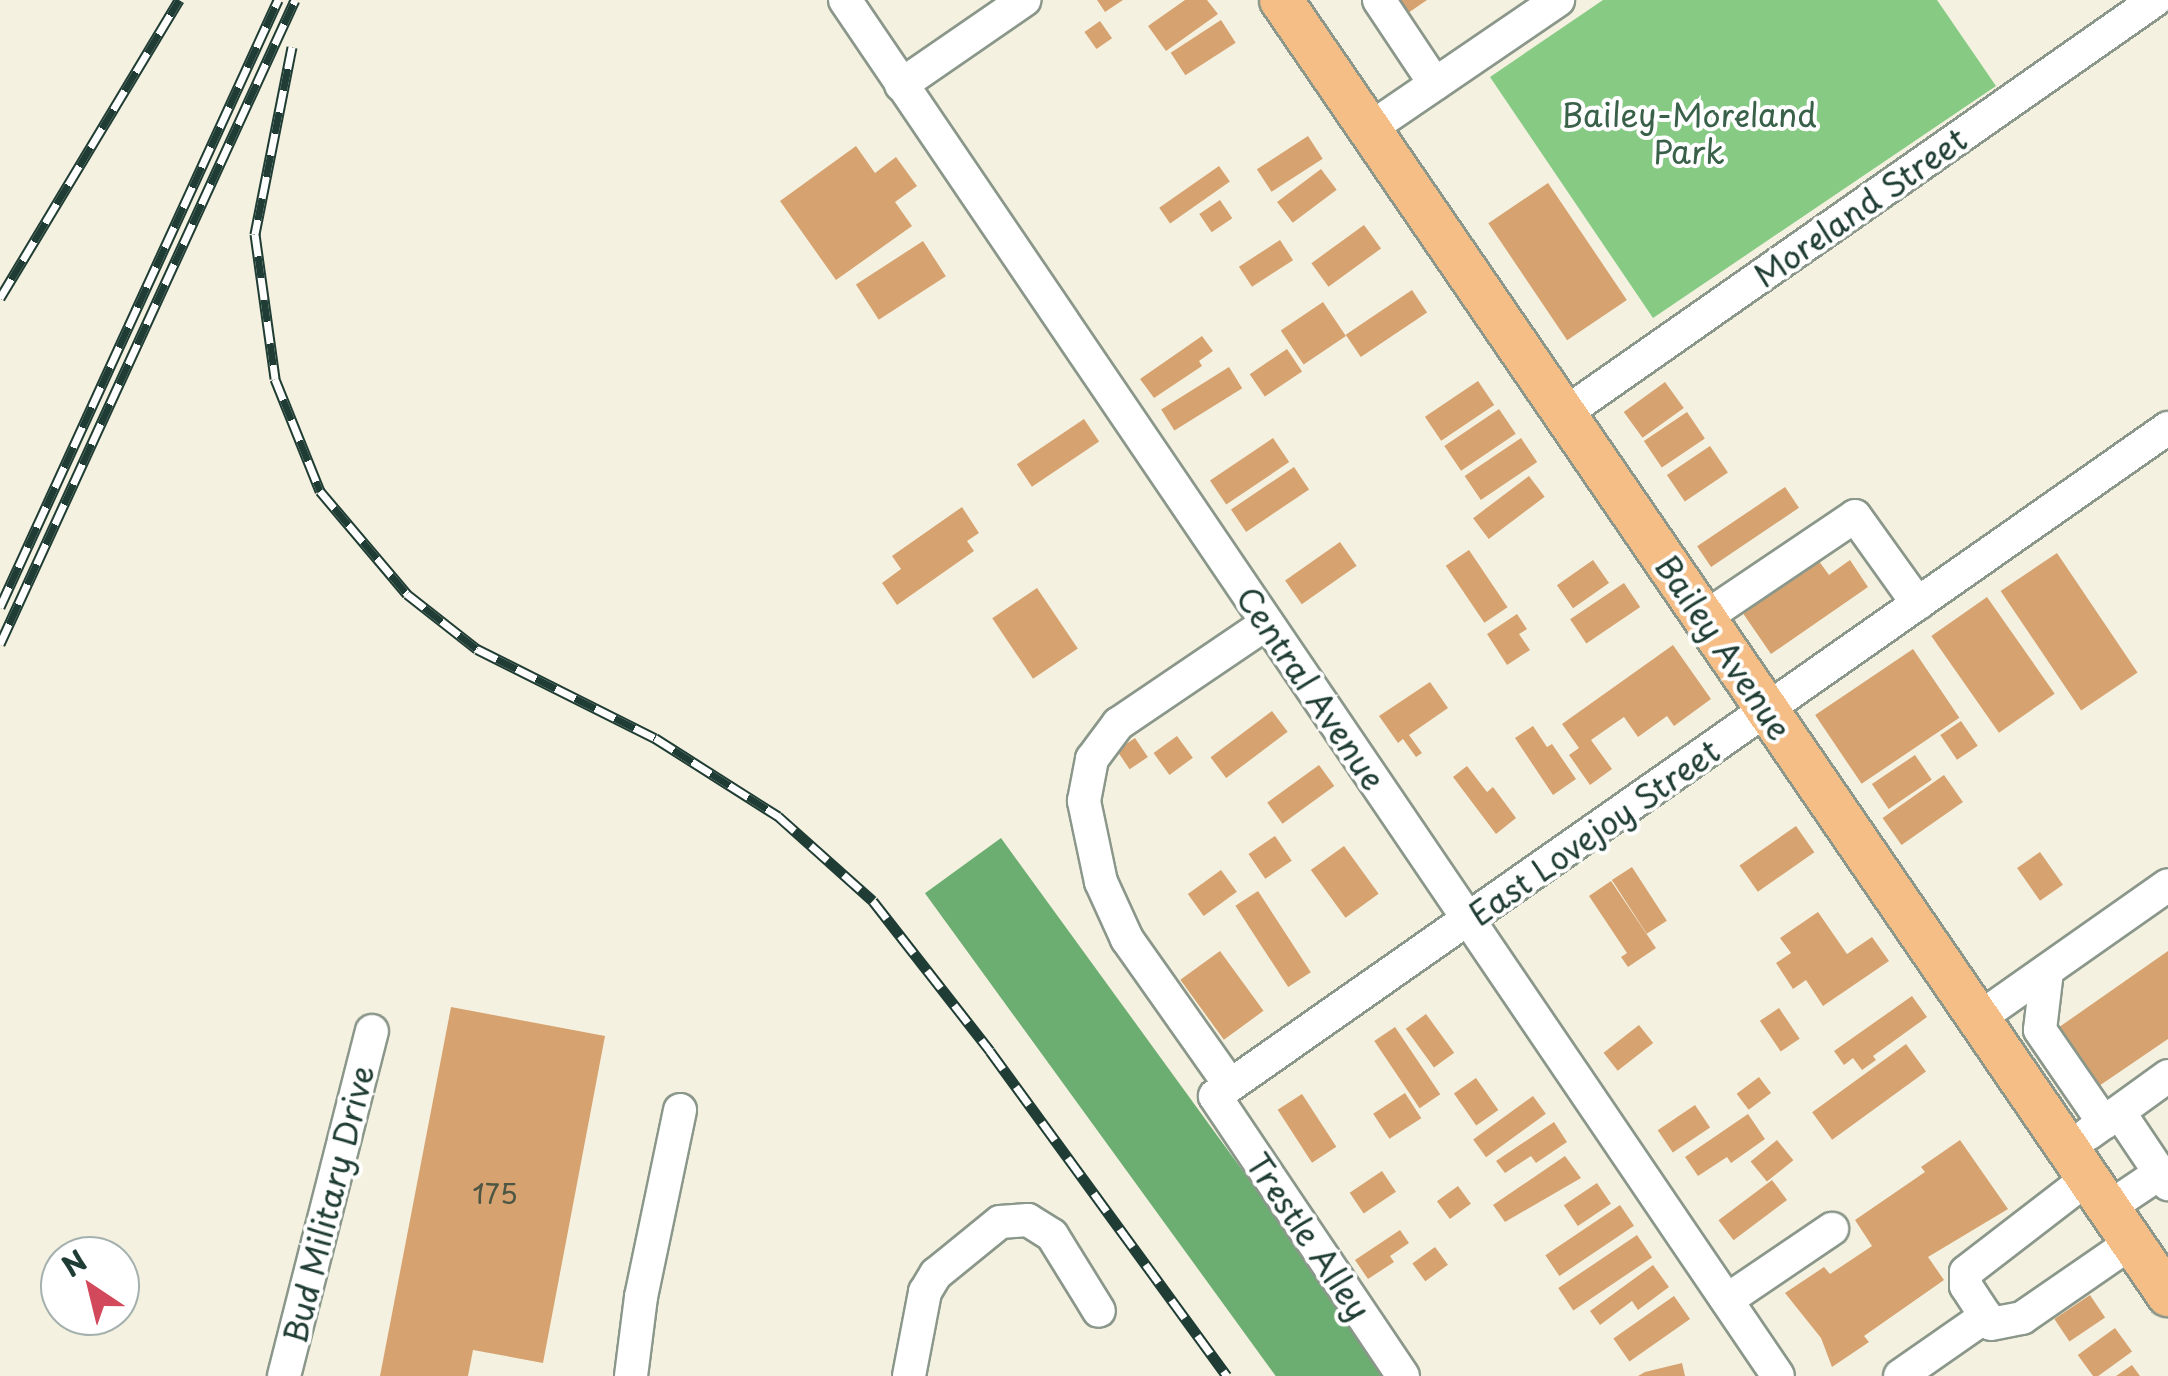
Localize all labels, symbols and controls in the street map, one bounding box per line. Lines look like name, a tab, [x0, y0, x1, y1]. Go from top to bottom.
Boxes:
park label: Bailey-Moreland Park	[1561, 96, 1817, 171]
street label: Moreland Street	[1746, 119, 1974, 295]
street label: Bailey Avenue	[1648, 547, 1800, 747]
street label: Central Avenue	[1229, 579, 1393, 797]
street label: East Lovejoy Street	[1461, 731, 1727, 933]
street label: Bud Military Drive	[275, 1062, 381, 1346]
street label: Trestle Alley	[1239, 1145, 1379, 1327]
house number: 175	[472, 1176, 518, 1210]
north arrow	[40, 1236, 140, 1336]
text: N	[52, 1239, 95, 1287]

